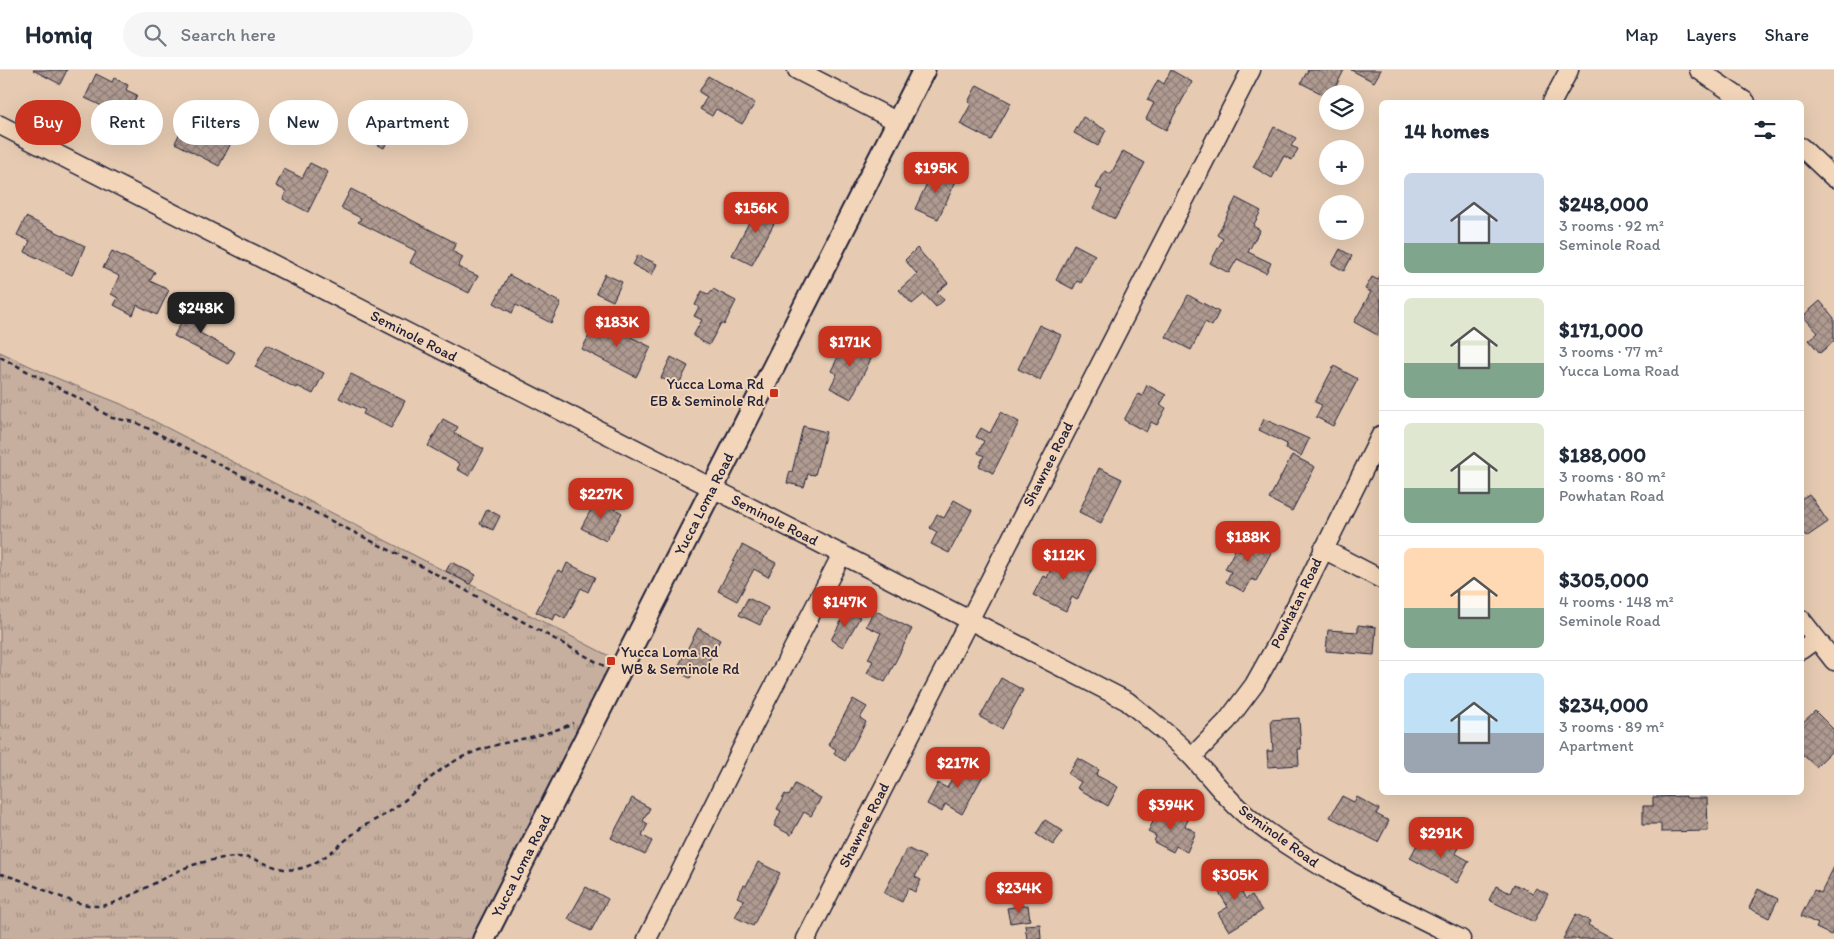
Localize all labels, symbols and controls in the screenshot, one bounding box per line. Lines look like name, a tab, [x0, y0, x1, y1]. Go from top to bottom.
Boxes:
search box	[123, 12, 473, 57]
text: Homiq	[25, 20, 93, 49]
icon: search	[141, 21, 169, 49]
text: Search here	[181, 23, 276, 46]
text: Map	[1625, 24, 1658, 46]
text: Layers	[1686, 24, 1736, 46]
text: Share	[1764, 24, 1809, 46]
map controls	[1319, 85, 1364, 240]
button: layers	[1319, 85, 1364, 130]
chip: Buy	[15, 100, 81, 145]
chip: Rent	[91, 100, 163, 145]
chip: Filters	[173, 100, 259, 145]
chip: New	[269, 100, 338, 145]
chip: Apartment	[348, 100, 468, 145]
icon: filters	[1751, 116, 1779, 144]
text: 14 homes	[1404, 118, 1489, 143]
button: +	[1319, 140, 1364, 185]
pin: $195K	[901, 152, 971, 194]
text: $195K	[915, 158, 957, 177]
pin: $156K	[721, 191, 791, 234]
text: $248,000	[1559, 191, 1649, 216]
icon: home	[1444, 193, 1504, 253]
button: −	[1319, 195, 1364, 240]
text: $156K	[735, 198, 777, 217]
text: 3 rooms · 92 m²	[1559, 216, 1664, 235]
text: Seminole Road	[1559, 235, 1661, 254]
pin: $248K	[166, 292, 236, 334]
text: $248K	[178, 298, 224, 317]
street label: Seminole Road	[368, 306, 461, 366]
pin: $183K	[582, 306, 652, 348]
text: $183K	[595, 312, 639, 331]
text: $171,000	[1559, 317, 1643, 342]
icon: home	[1444, 318, 1504, 378]
pin: $171K	[815, 326, 885, 368]
text: $171K	[829, 332, 871, 351]
text: 3 rooms · 77 m²	[1559, 342, 1663, 361]
text: Yucca Loma Road	[1559, 361, 1679, 380]
place label: Yucca Loma Rd EB & Seminole Rd	[650, 375, 765, 410]
marker: Yucca Loma Rd EB & Seminole Rd	[768, 387, 780, 399]
street label: Shawnee Road	[1019, 418, 1077, 510]
text: $188,000	[1559, 442, 1646, 467]
icon: home	[1444, 443, 1504, 503]
street label: Yucca Loma Road	[670, 449, 738, 558]
text: 3 rooms · 80 m²	[1559, 467, 1666, 486]
pin: $227K	[566, 478, 636, 520]
text: $227K	[579, 484, 623, 503]
text: Powhatan Road	[1559, 486, 1664, 505]
street label: Seminole Road	[729, 490, 822, 550]
pin: $188K	[1213, 520, 1283, 563]
text: $188K	[1226, 527, 1270, 546]
pin: $112K	[1029, 538, 1099, 581]
text: $112K	[1043, 545, 1085, 564]
street label: Powhatan Road	[1266, 555, 1326, 651]
text: $305,000	[1559, 567, 1649, 592]
icon: home	[1444, 568, 1504, 628]
pin: $147K	[810, 586, 880, 628]
text: $147K	[823, 592, 867, 611]
text: 4 rooms · 148 m²	[1559, 592, 1674, 611]
text: Seminole Road	[1559, 611, 1661, 630]
place label: Yucca Loma Rd WB & Seminole Rd	[621, 643, 740, 678]
marker: Yucca Loma Rd WB & Seminole Rd	[605, 655, 617, 667]
text: $234,000	[1559, 692, 1649, 717]
icon: home	[1444, 693, 1504, 753]
text: 3 rooms · 89 m²	[1559, 717, 1664, 736]
text: Apartment	[1559, 736, 1634, 755]
pin: $217K	[923, 746, 993, 789]
text: $217K	[937, 753, 979, 772]
street label: Shawnee Road	[835, 779, 893, 871]
pin: $394K	[1136, 788, 1206, 831]
text: $394K	[1148, 795, 1194, 814]
street label: Seminole Road	[1235, 801, 1323, 872]
street label: Yucca Loma Road	[487, 811, 555, 920]
pin: $291K	[1406, 816, 1476, 859]
text: $291K	[1420, 823, 1462, 842]
pin: $305K	[1200, 858, 1270, 901]
text: $305K	[1212, 865, 1258, 884]
pin: $234K	[984, 872, 1054, 914]
text: $234K	[996, 878, 1042, 897]

